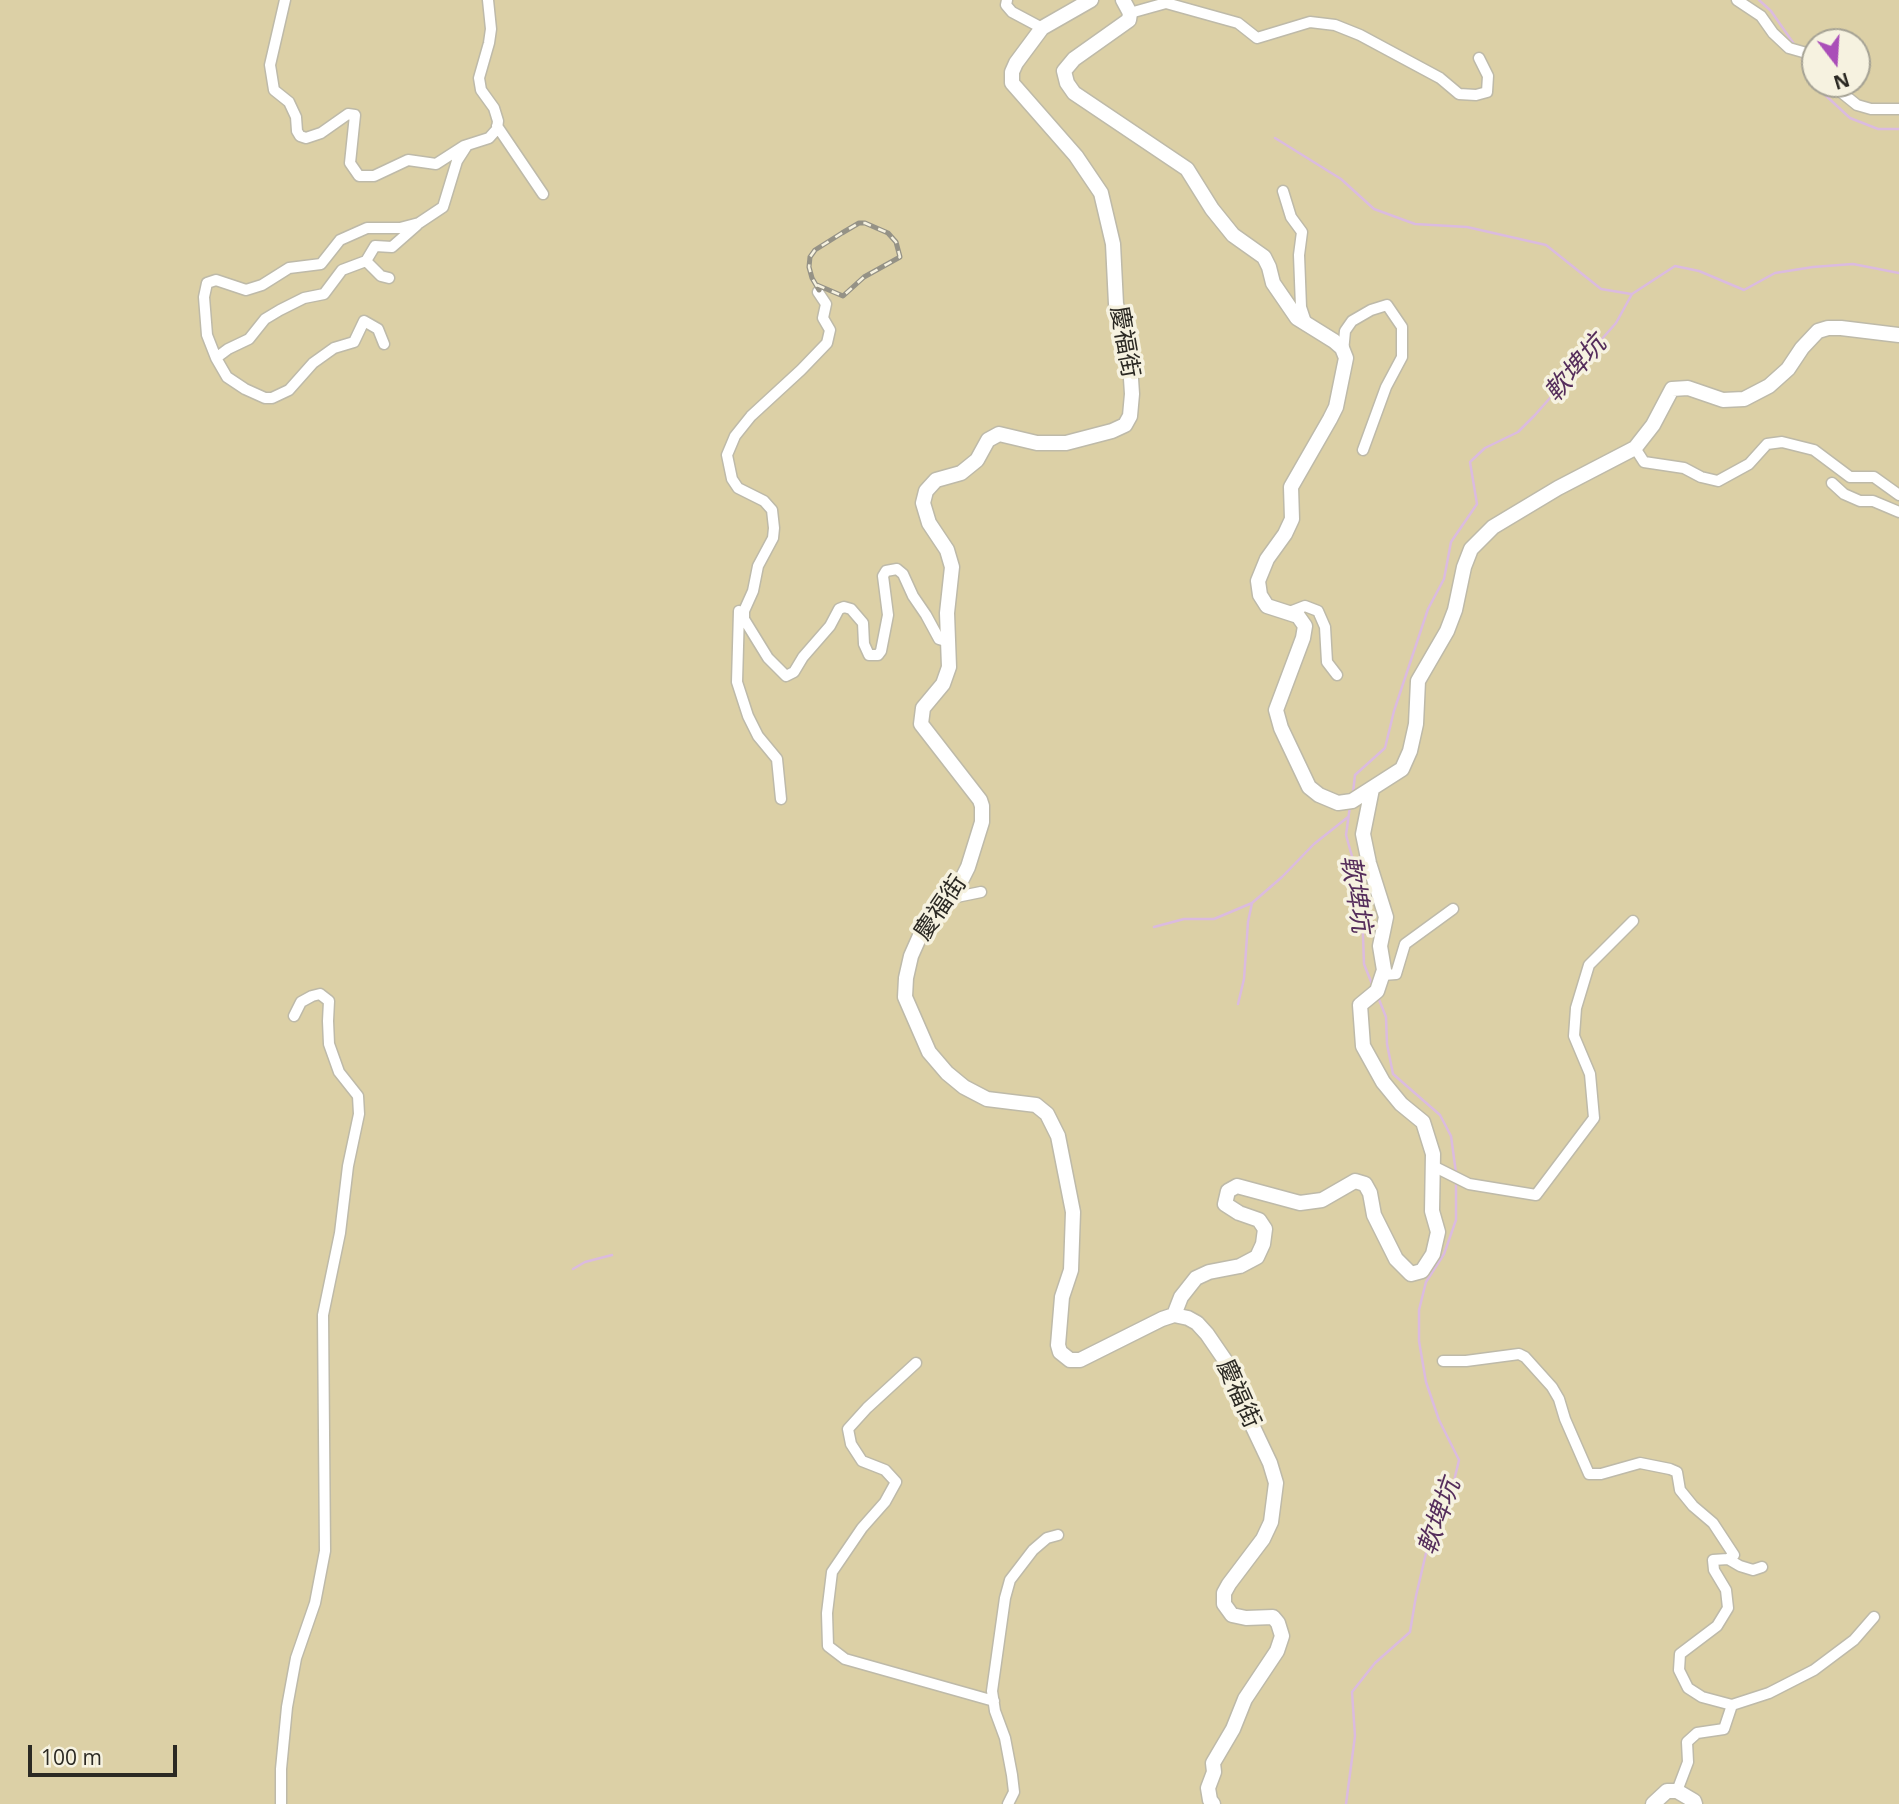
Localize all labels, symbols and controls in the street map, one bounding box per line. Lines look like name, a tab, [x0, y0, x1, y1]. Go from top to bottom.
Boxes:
north arrow	[1801, 28, 1871, 98]
text: N	[1830, 66, 1853, 96]
street label: 慶福街	[1104, 304, 1144, 380]
water label: 軟埤坑	[1539, 329, 1613, 409]
water label: 軟埤坑	[1333, 853, 1377, 935]
street label: 慶福街	[909, 870, 973, 946]
street label: 慶福街	[1210, 1355, 1266, 1433]
water label: 軟埤坑	[1413, 1475, 1467, 1559]
scale bar	[32, 1730, 180, 1774]
text: 100 m	[41, 1743, 102, 1771]

